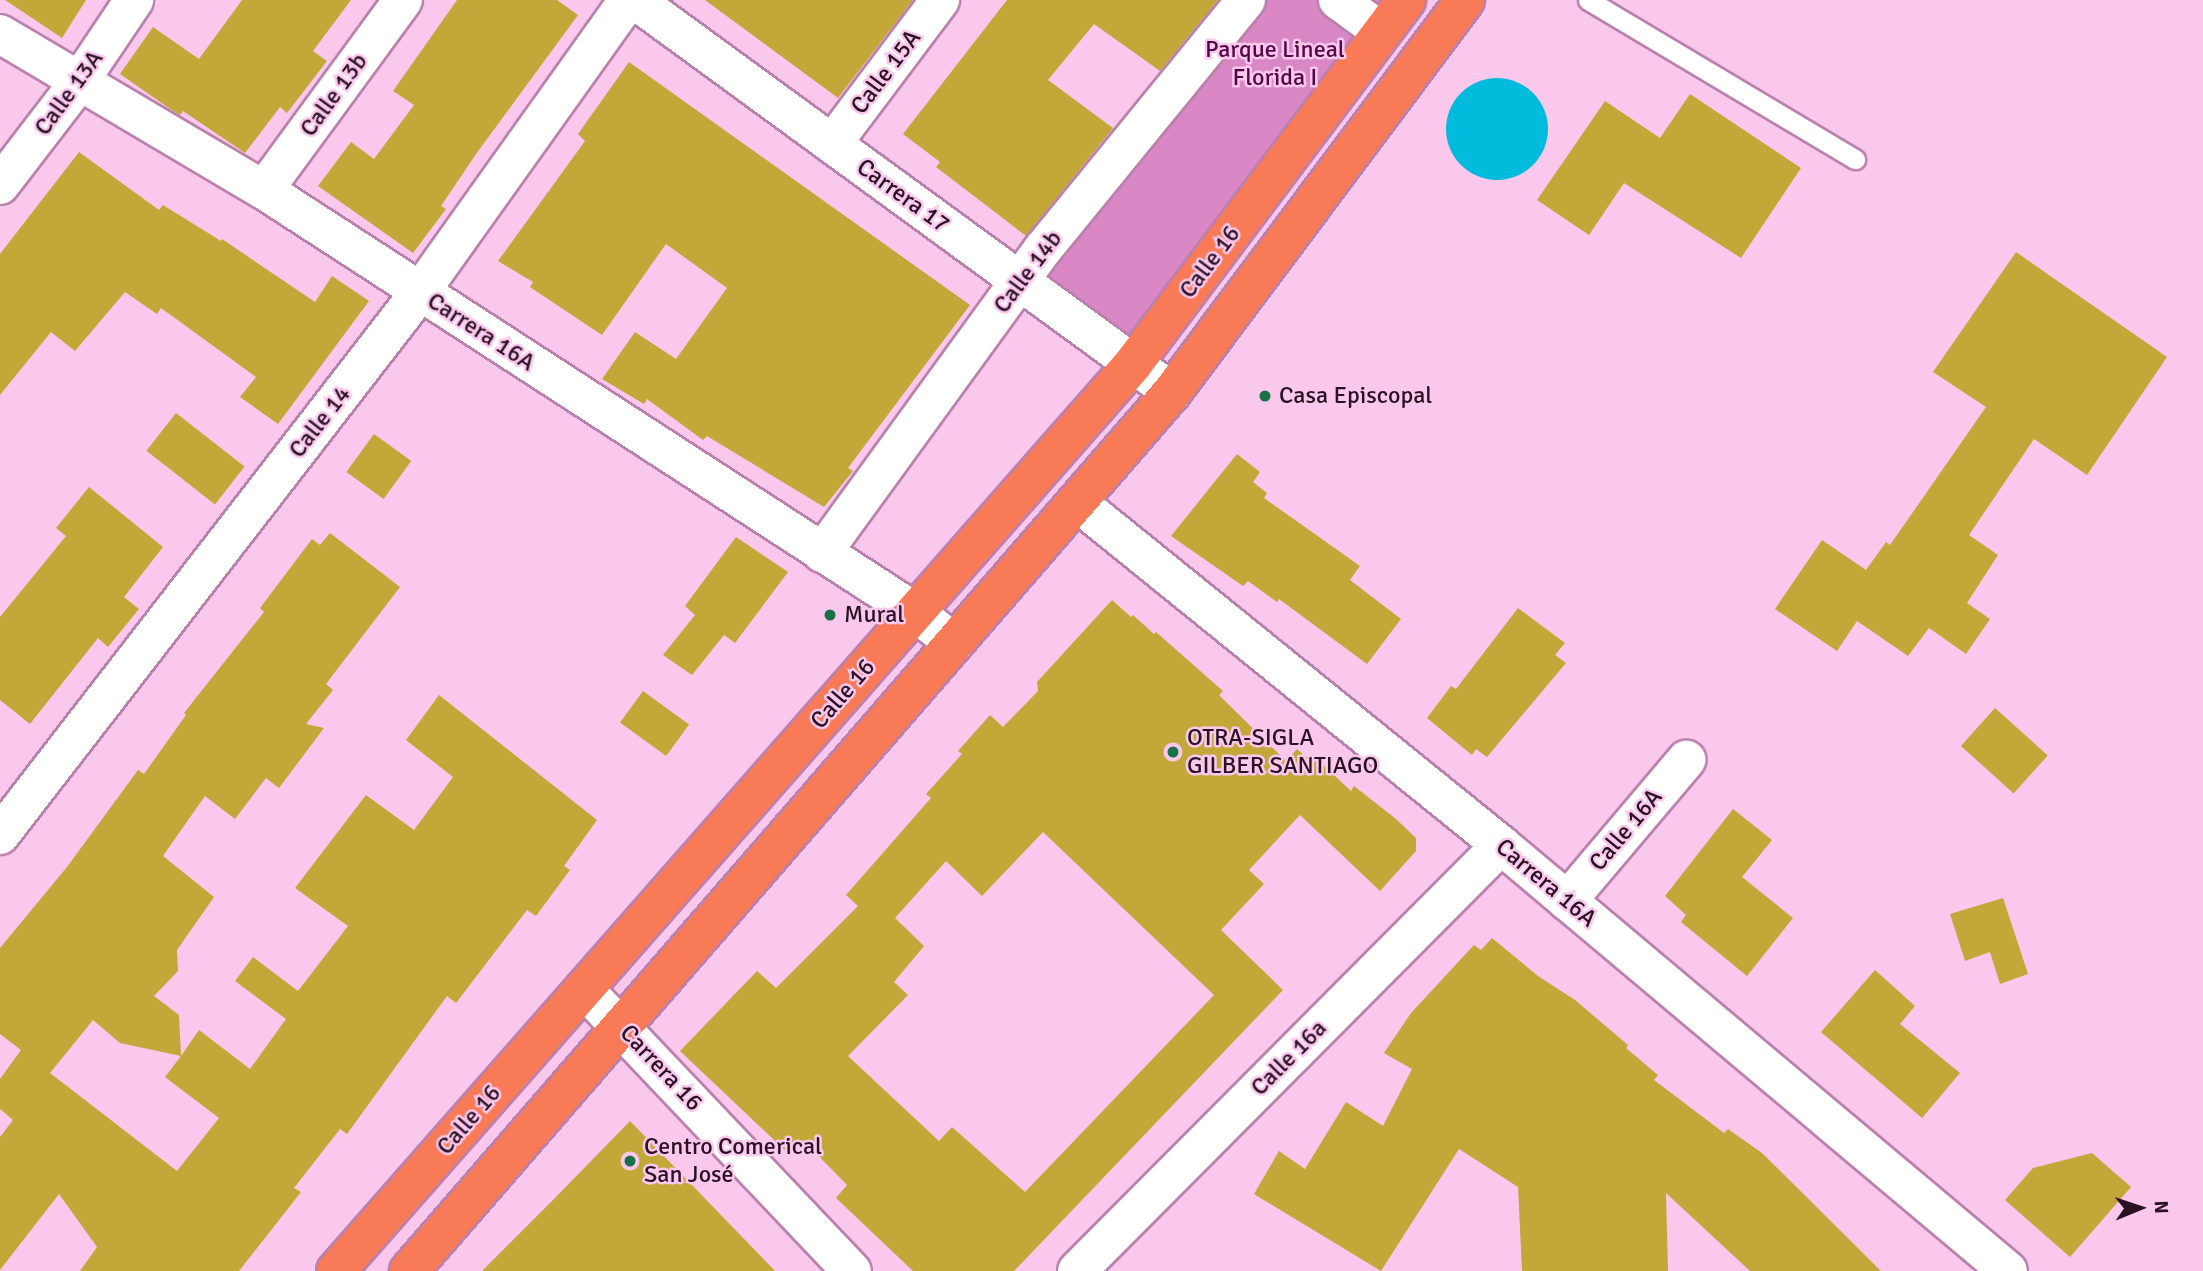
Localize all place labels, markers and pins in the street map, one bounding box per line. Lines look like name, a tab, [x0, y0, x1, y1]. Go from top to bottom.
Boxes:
place label: Casa Episcopal	[1279, 382, 1432, 410]
marker: Casa Episcopal	[1257, 388, 1273, 404]
place label: Mural	[844, 601, 904, 629]
marker: Mural	[822, 607, 838, 623]
place label: OTRA-SIGLA GILBER SANTIAGO	[1187, 724, 1378, 780]
marker: OTRA-SIGLA GILBER SANTIAGO	[1165, 744, 1181, 760]
place label: Centro Comerical San José	[644, 1133, 822, 1189]
marker: Centro Comerical San José	[622, 1153, 638, 1169]

